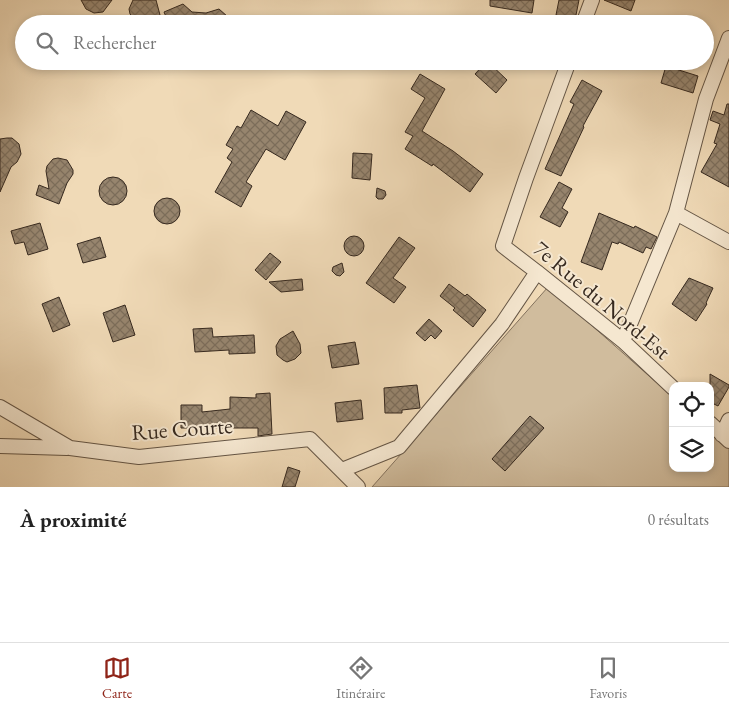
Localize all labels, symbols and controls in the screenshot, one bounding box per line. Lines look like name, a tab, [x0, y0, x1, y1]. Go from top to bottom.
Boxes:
search box	[15, 15, 714, 70]
icon: search	[33, 29, 61, 57]
text: Rechercher	[73, 30, 156, 55]
street label: 7e Rue du Nord-Est	[527, 234, 677, 366]
map controls	[669, 382, 714, 472]
button: locate	[669, 382, 714, 427]
street label: Rue Courte	[131, 411, 234, 447]
button: layers	[669, 427, 714, 472]
text: À proximité	[20, 506, 127, 533]
text: 0 résultats	[647, 509, 709, 530]
tab: Carte	[102, 654, 132, 702]
tab: Itinéraire	[336, 654, 385, 702]
tab: Favoris	[590, 654, 627, 702]

